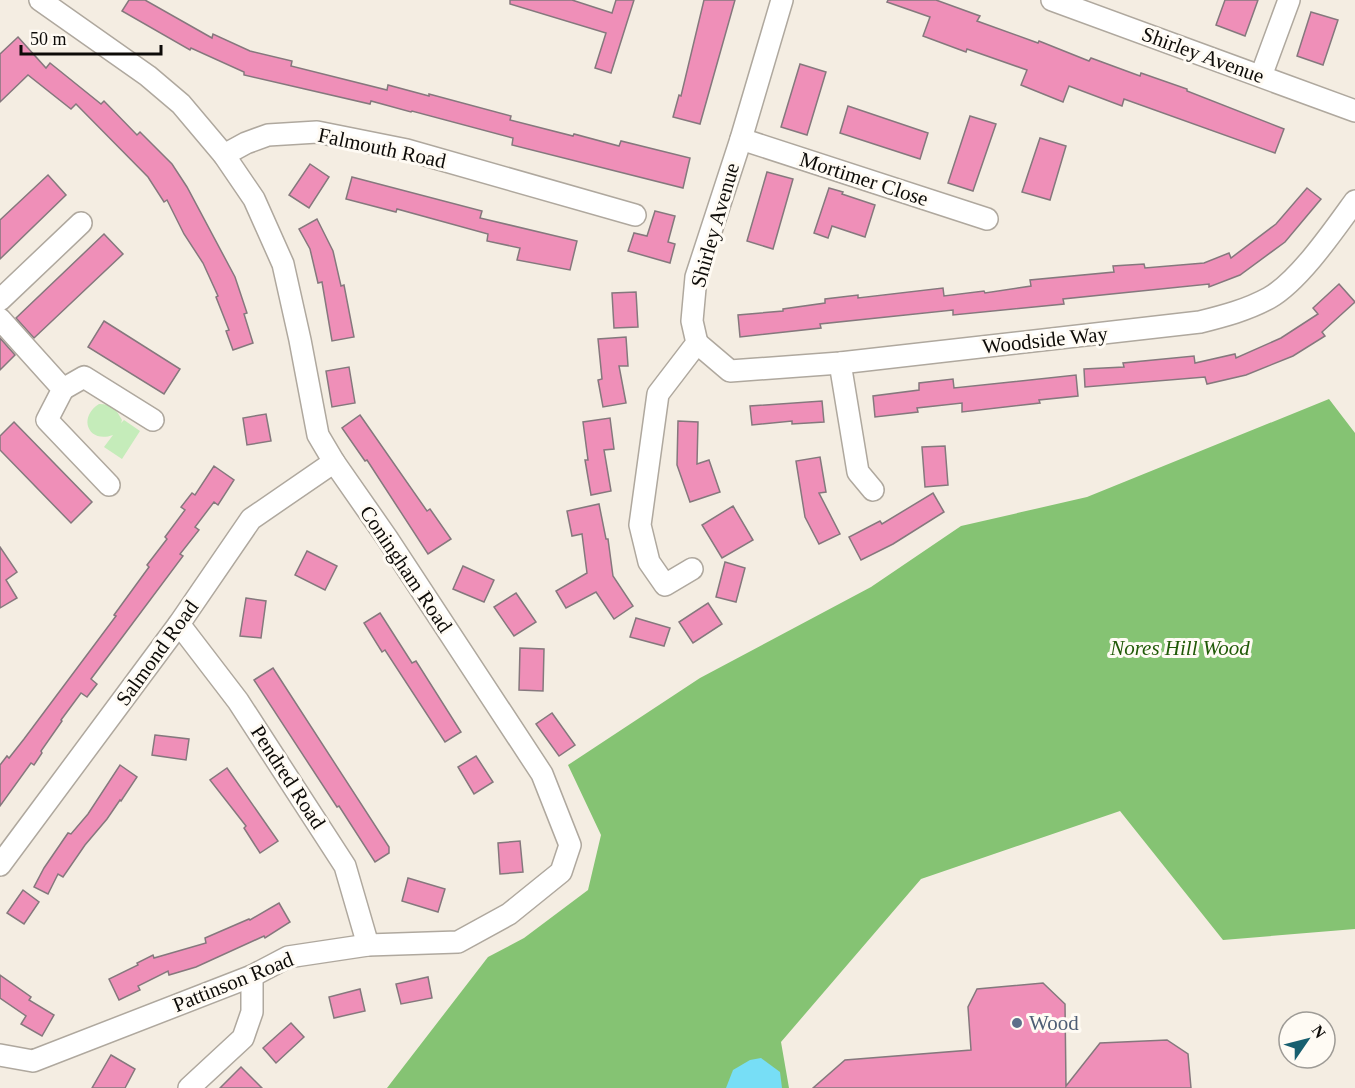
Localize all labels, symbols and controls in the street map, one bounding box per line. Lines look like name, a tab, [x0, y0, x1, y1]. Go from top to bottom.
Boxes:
scale bar	[21, 18, 160, 56]
street label: Shirley Avenue	[1139, 22, 1267, 88]
text: 50 m	[30, 29, 67, 49]
street label: Falmouth Road	[316, 123, 449, 173]
street label: Mortimer Close	[797, 147, 931, 211]
street label: Shirley Avenue	[686, 160, 744, 290]
street label: Woodside Way	[981, 321, 1110, 359]
street label: Coningham Road	[355, 501, 457, 637]
street label: Salmond Road	[111, 595, 204, 710]
park label: Nores Hill Wood	[1109, 636, 1250, 660]
street label: Pendred Road	[246, 721, 331, 834]
street label: Pattinson Road	[169, 947, 297, 1017]
north arrow	[1277, 1010, 1337, 1070]
place label: Wood	[1029, 1011, 1079, 1035]
marker: Wood	[1010, 1016, 1024, 1030]
text: N	[1309, 1022, 1329, 1042]

